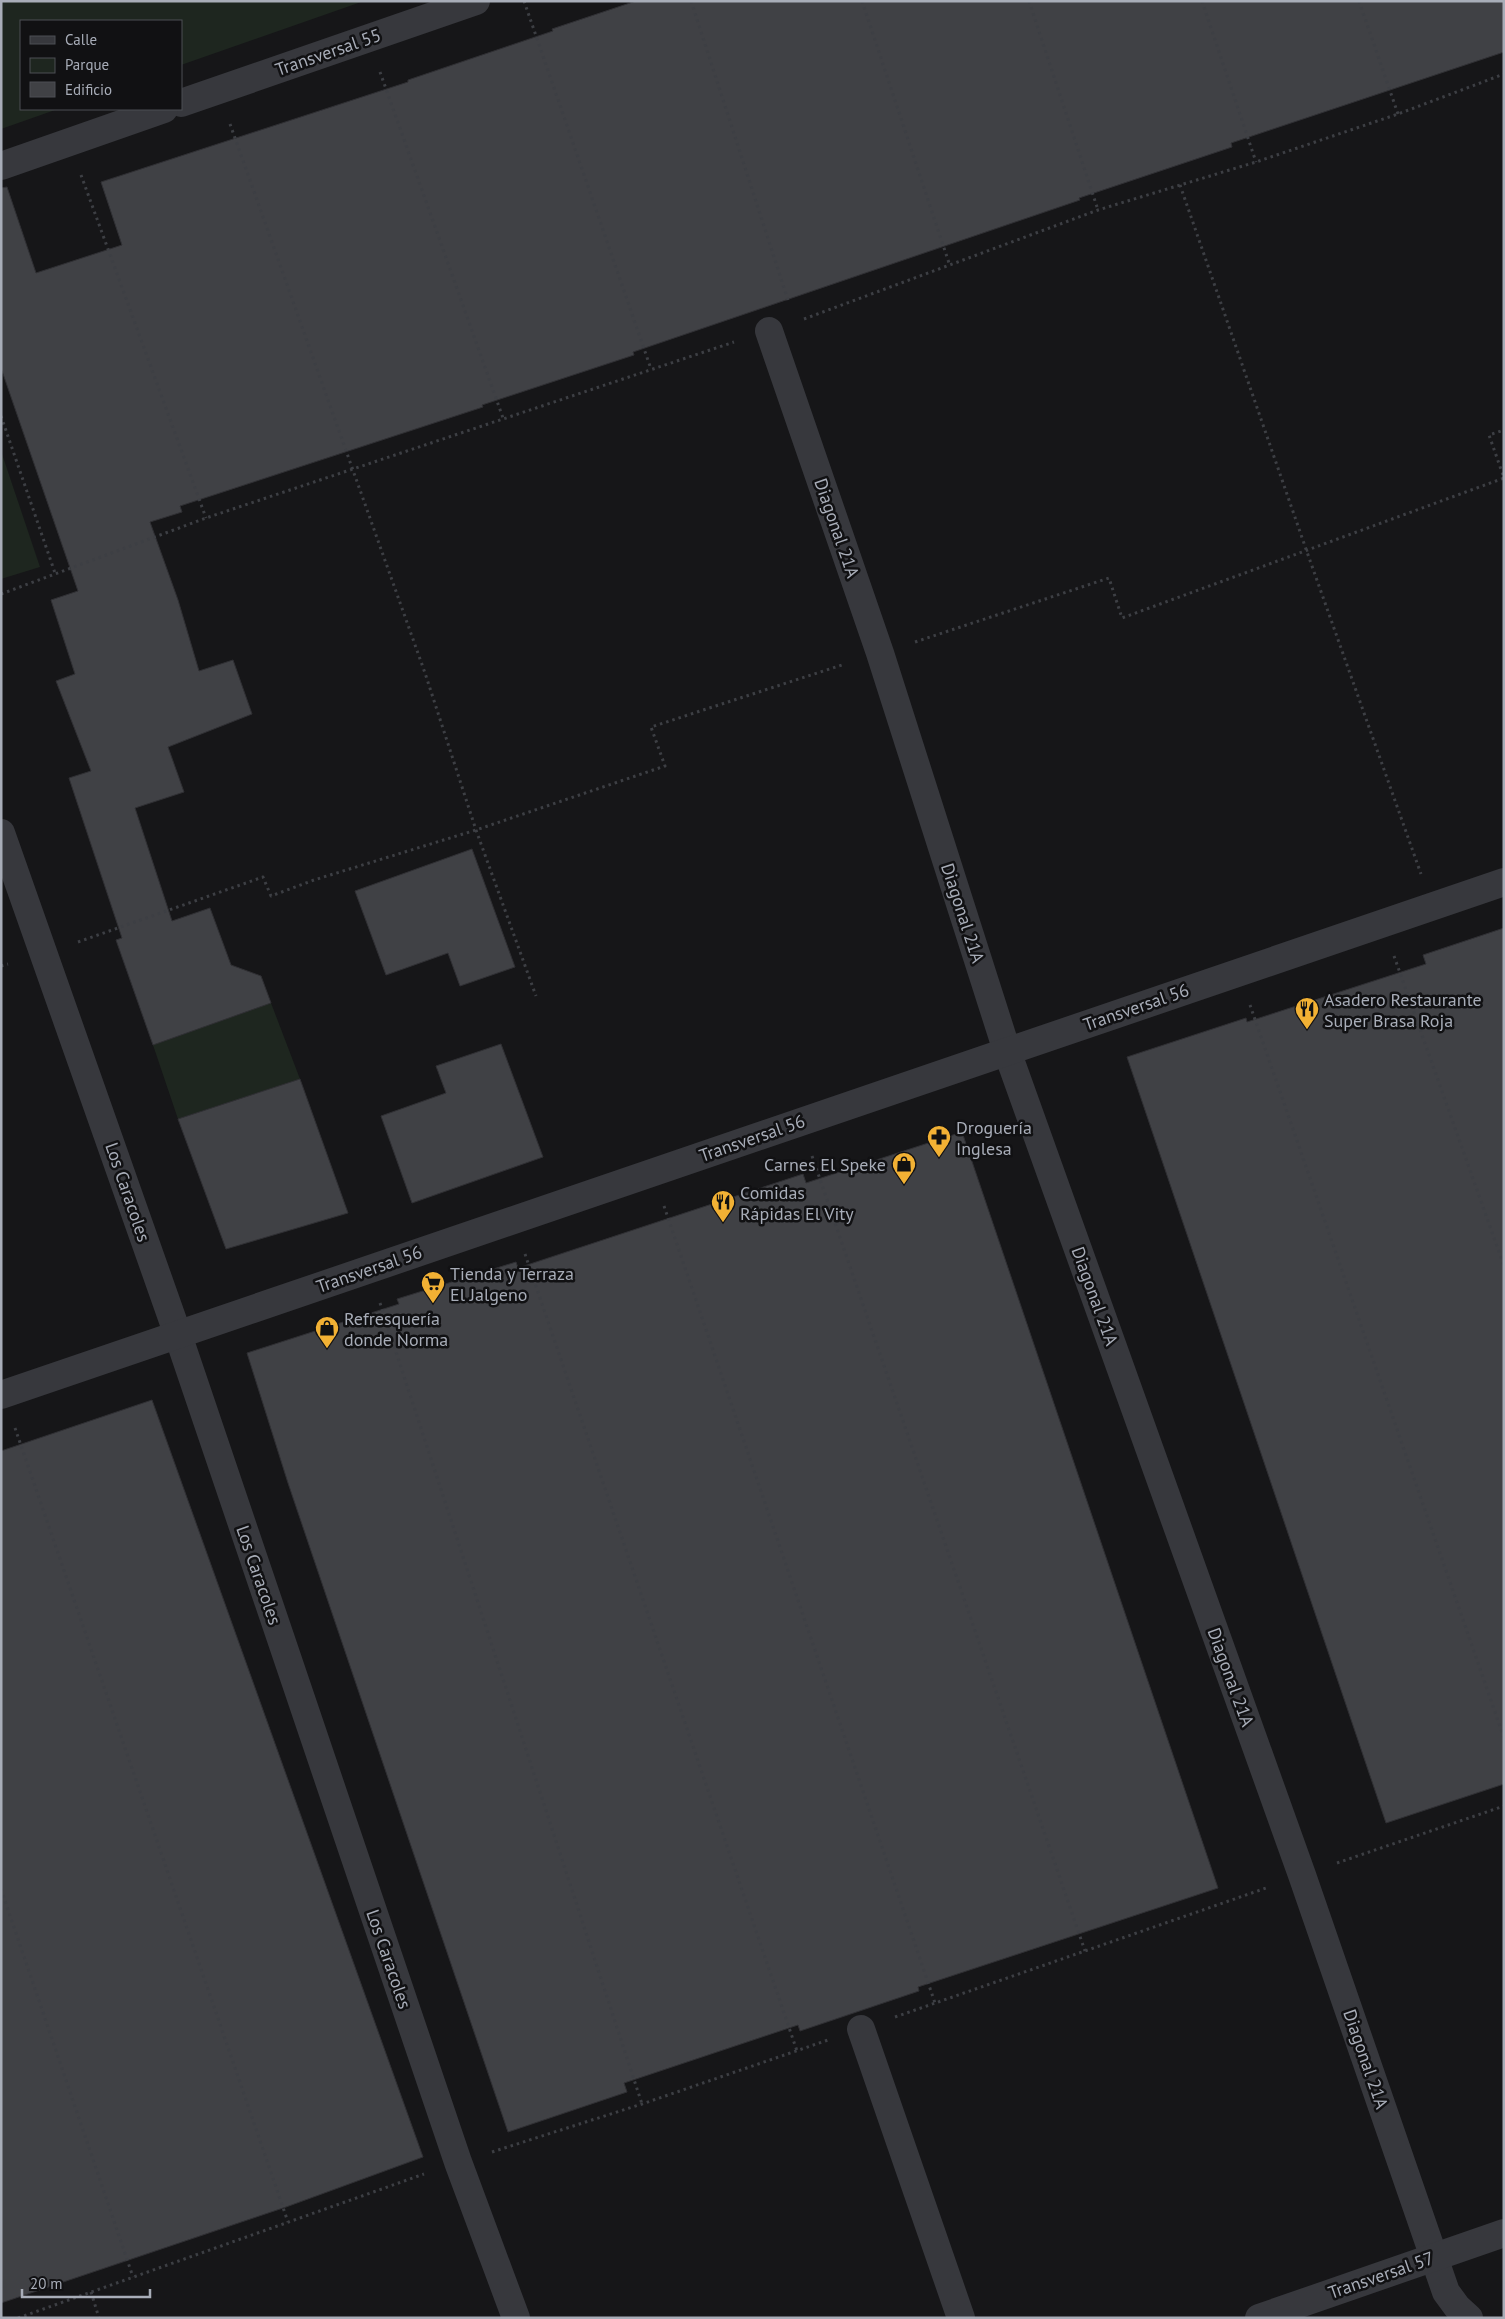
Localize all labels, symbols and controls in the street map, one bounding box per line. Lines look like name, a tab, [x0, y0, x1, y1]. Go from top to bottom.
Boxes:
legend	[20, 20, 182, 110]
street label: Transversal 55	[272, 23, 384, 81]
text: Calle	[65, 30, 97, 49]
text: Parque	[65, 55, 109, 74]
text: Edificio	[65, 80, 112, 99]
street label: Diagonal 21A	[809, 475, 865, 581]
street label: Diagonal 21A	[936, 860, 990, 966]
street label: Transversal 56	[1080, 978, 1192, 1036]
place label: Asadero Restaurante Super Brasa Roja	[1324, 988, 1482, 1032]
restaurant icon: Asadero Restaurante Super Brasa Roja	[1294, 996, 1320, 1030]
street label: Transversal 56	[696, 1109, 808, 1167]
place label: Droguería Inglesa	[956, 1116, 1032, 1160]
pharmacy icon: Droguería Inglesa	[926, 1124, 952, 1158]
street label: Los Caracoles	[100, 1139, 156, 1245]
shop icon: Carnes El Speke	[891, 1151, 917, 1185]
place label: Carnes El Speke	[764, 1153, 886, 1176]
place label: Comidas Rápidas El Vity	[740, 1181, 854, 1225]
restaurant icon: Comidas Rápidas El Vity	[710, 1189, 736, 1223]
street label: Transversal 56	[313, 1240, 425, 1298]
street label: Diagonal 21A	[1066, 1243, 1124, 1349]
place label: Tienda y Terraza El Jalgeno	[450, 1262, 574, 1306]
supermarket icon: Tienda y Terraza El Jalgeno	[420, 1270, 446, 1304]
place label: Refresquería donde Norma	[344, 1307, 448, 1351]
shop icon: Refresquería donde Norma	[314, 1315, 340, 1349]
street label: Los Caracoles	[231, 1522, 287, 1628]
street label: Diagonal 21A	[1202, 1624, 1260, 1730]
street label: Los Caracoles	[361, 1906, 417, 2012]
street label: Diagonal 21A	[1338, 2006, 1394, 2112]
street label: Transversal 57	[1325, 2246, 1437, 2304]
scale bar	[22, 2266, 150, 2298]
text: 20 m	[30, 2274, 63, 2293]

